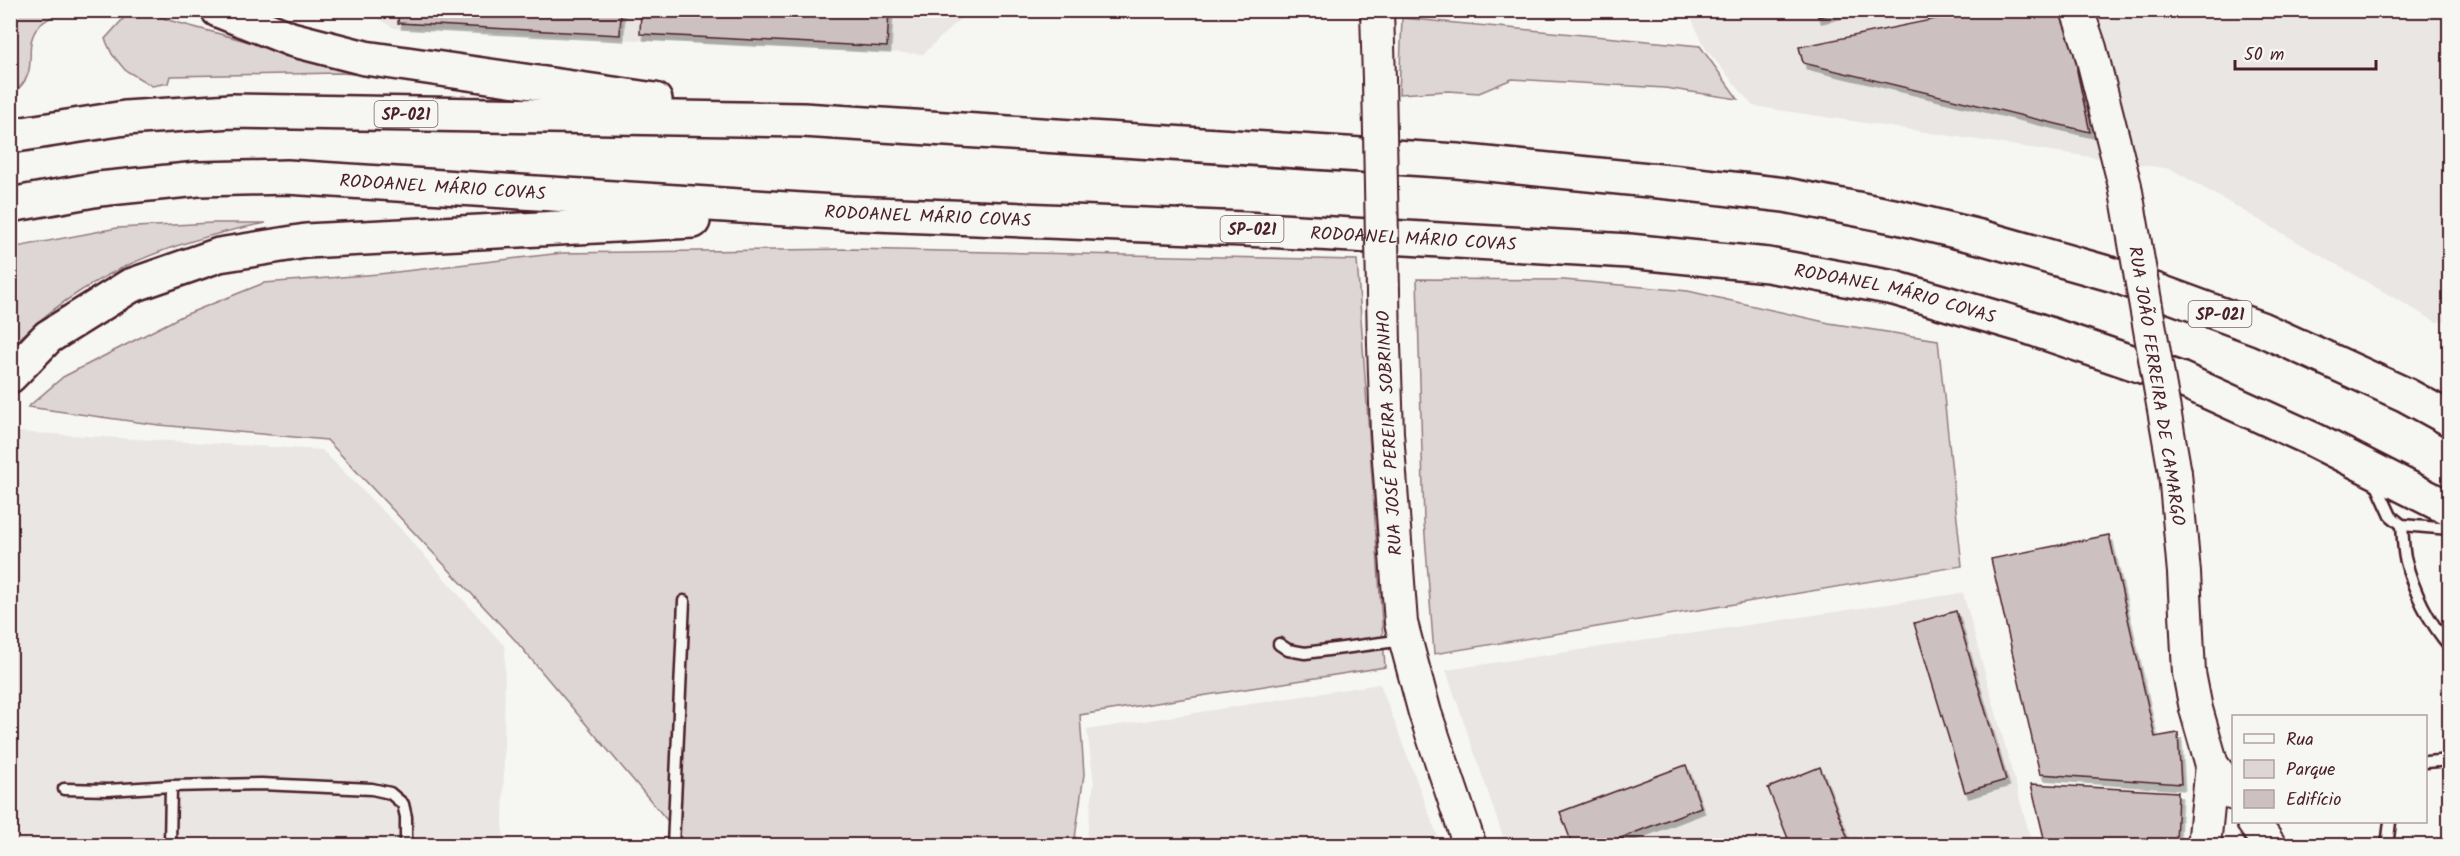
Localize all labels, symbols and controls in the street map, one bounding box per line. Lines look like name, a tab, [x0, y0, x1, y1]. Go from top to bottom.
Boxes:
scale bar	[2235, 33, 2376, 71]
text: 50 m	[2244, 41, 2284, 70]
road number: SP-021	[374, 101, 438, 127]
street label: RODOANEL MÁRIO COVAS	[339, 167, 547, 210]
street label: RODOANEL MÁRIO COVAS	[824, 198, 1032, 236]
road number: SP-021	[1220, 216, 1284, 242]
street label: RODOANEL MÁRIO COVAS	[1309, 220, 1518, 260]
street label: RUA JOÃO FERREIRA DE CAMARGO	[2119, 244, 2192, 528]
street label: RODOANEL MÁRIO COVAS	[1792, 257, 1999, 333]
road number: SP-021	[2188, 301, 2252, 327]
street label: RUA JOSÉ PEREIRA SOBRINHO	[1370, 310, 1411, 556]
legend	[2232, 715, 2427, 823]
text: Rua	[2286, 726, 2314, 755]
text: Parque	[2286, 756, 2335, 785]
text: Edifício	[2286, 786, 2341, 815]

